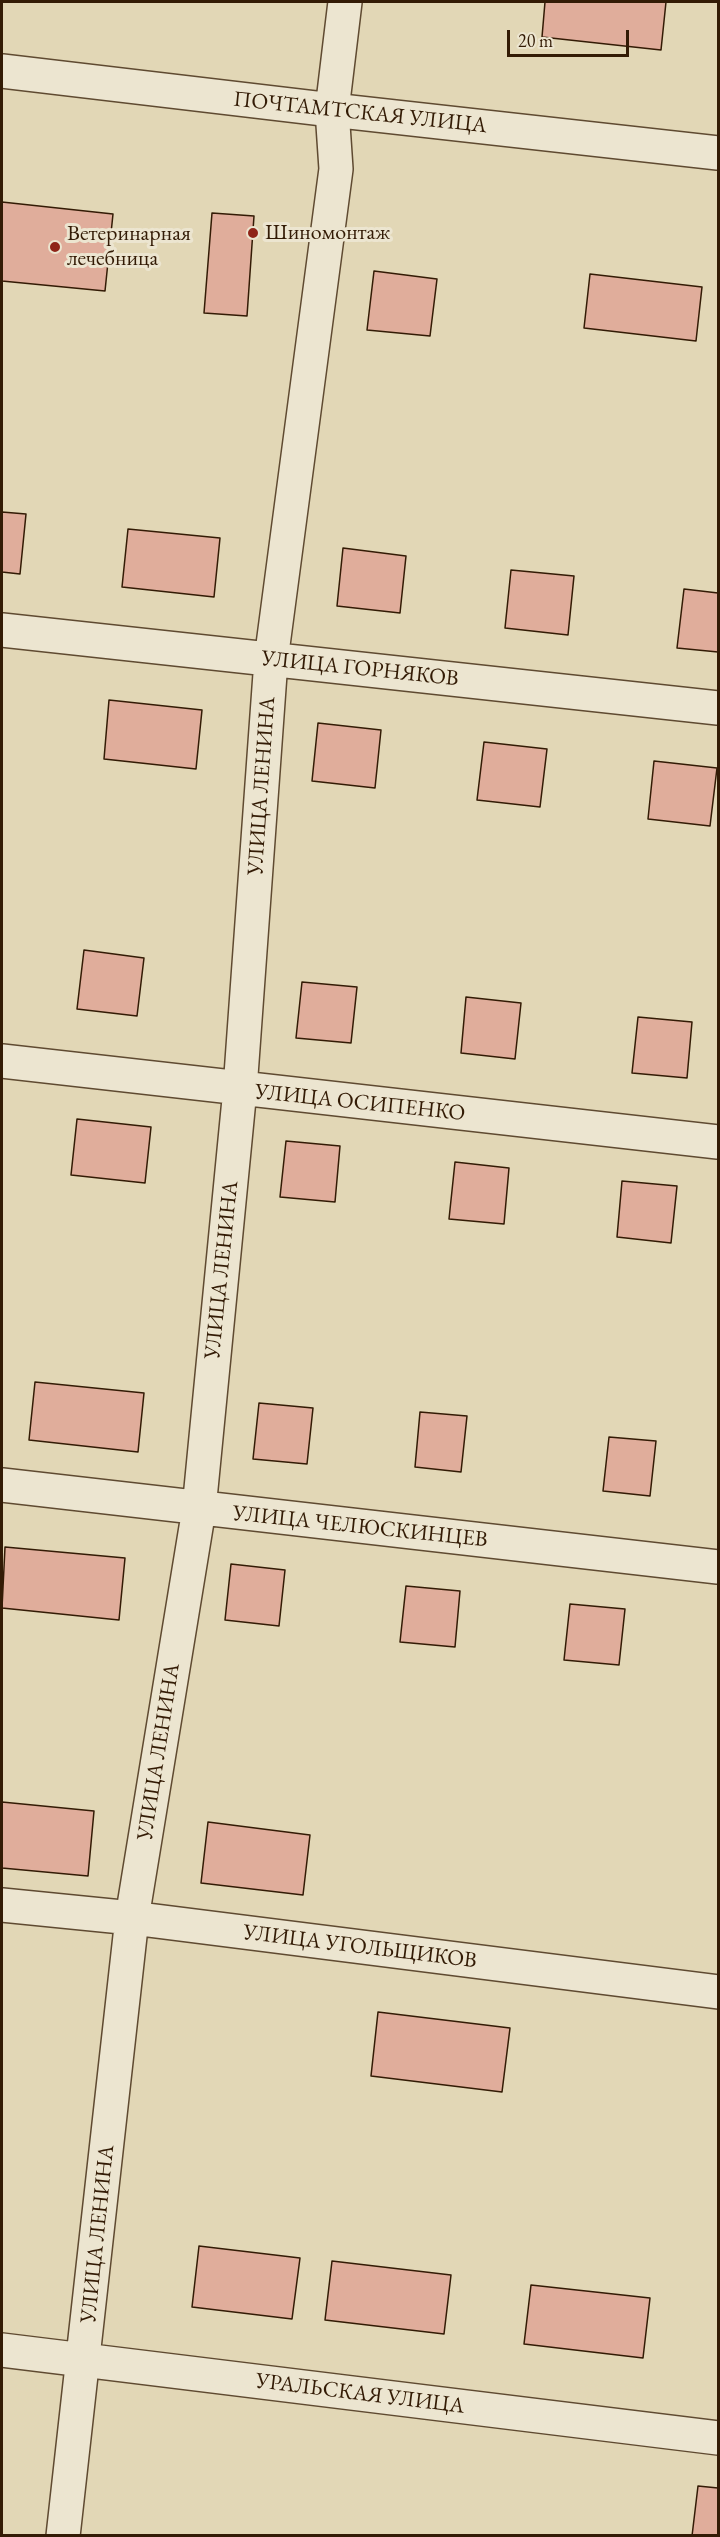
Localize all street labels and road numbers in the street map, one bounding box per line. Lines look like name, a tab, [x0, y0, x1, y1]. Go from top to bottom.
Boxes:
street label: ПОЧТАМТСКАЯ УЛИЦА	[232, 87, 488, 139]
street label: УЛИЦА ГОРНЯКОВ	[260, 646, 460, 692]
street label: УЛИЦА ЛЕНИНА	[243, 696, 281, 876]
street label: УЛИЦА ОСИПЕНКО	[254, 1079, 466, 1127]
street label: УЛИЦА ЛЕНИНА	[200, 1180, 244, 1360]
street label: УЛИЦА ЧЕЛЮСКИНЦЕВ	[231, 1500, 489, 1554]
street label: УЛИЦА ЛЕНИНА	[132, 1661, 186, 1843]
street label: УЛИЦА УГОЛЬЩИКОВ	[242, 1920, 478, 1974]
street label: УЛИЦА ЛЕНИНА	[76, 2144, 120, 2324]
street label: УРАЛЬСКАЯ УЛИЦА	[254, 2368, 466, 2420]

